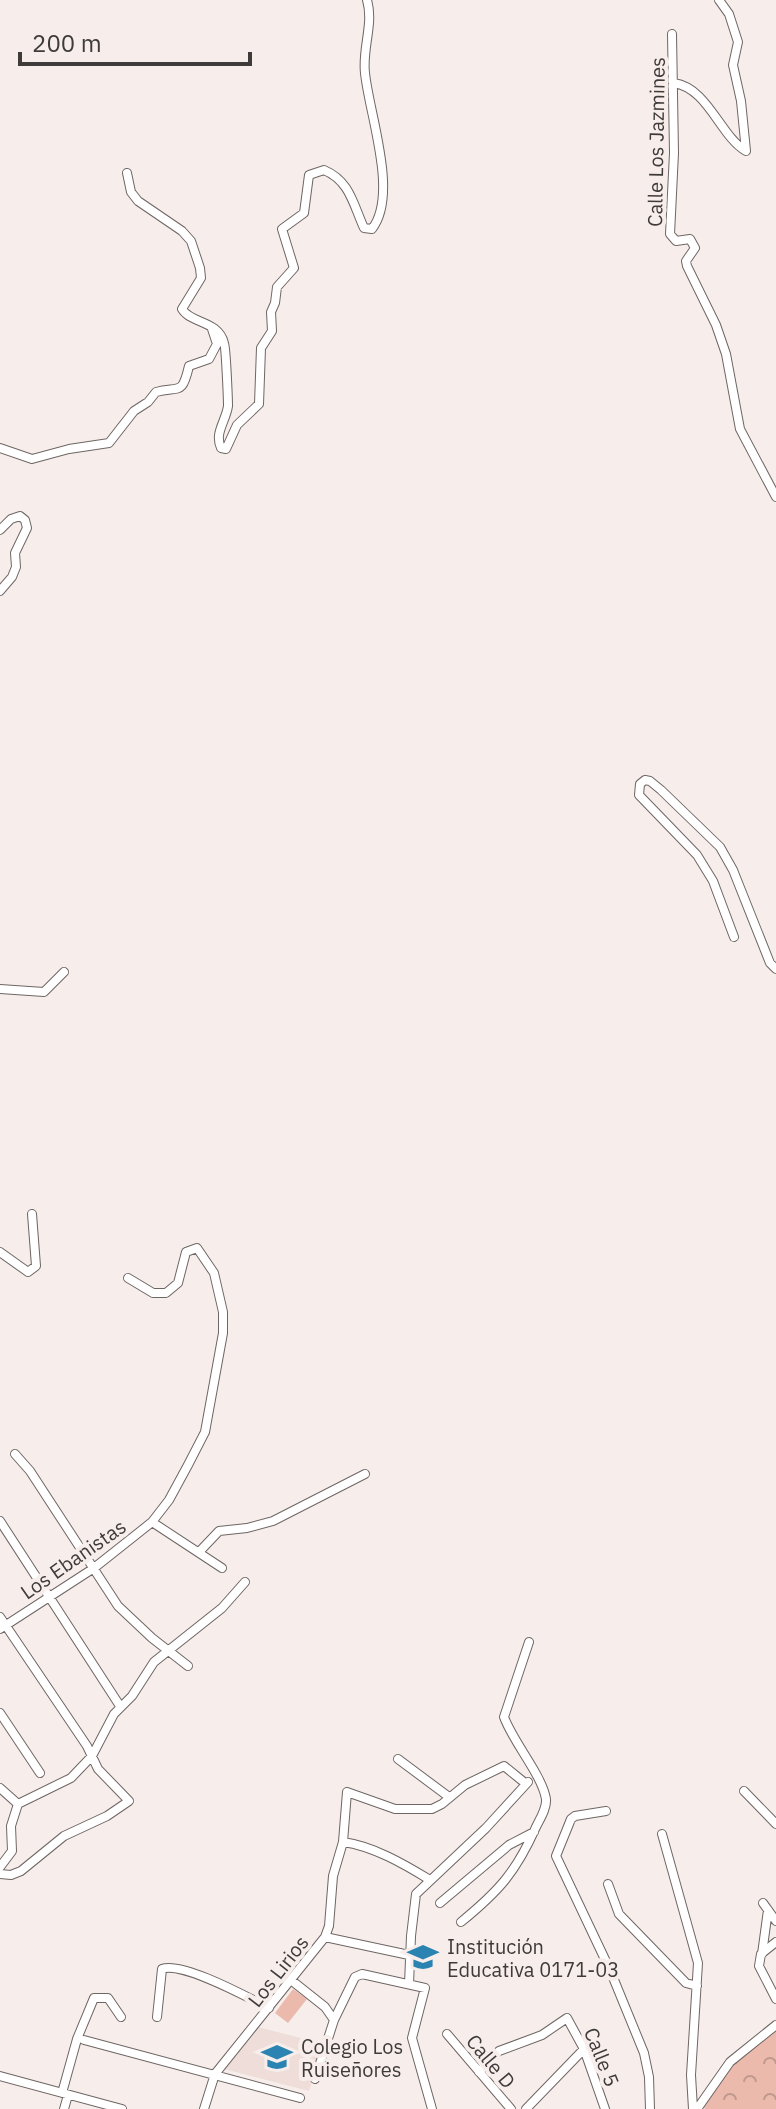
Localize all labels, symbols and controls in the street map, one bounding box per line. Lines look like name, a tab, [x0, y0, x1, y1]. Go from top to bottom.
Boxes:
scale bar	[20, 16, 250, 66]
text: 200 m	[32, 27, 102, 59]
street label: Calle Los Jazmines	[641, 57, 671, 227]
street label: Los Ebanistas	[15, 1513, 131, 1605]
street label: Los Lirios	[242, 1930, 314, 2012]
place label: Institución Educativa 0171-03	[447, 1933, 619, 1983]
school or university icon: Institución Educativa 0171-03	[406, 1940, 440, 1974]
street label: Calle 5	[578, 2023, 626, 2091]
street label: Calle D	[460, 2028, 522, 2094]
place label: Colegio Los Ruiseñores	[301, 2033, 403, 2083]
school or university icon: Colegio Los Ruiseñores	[260, 2040, 294, 2074]

